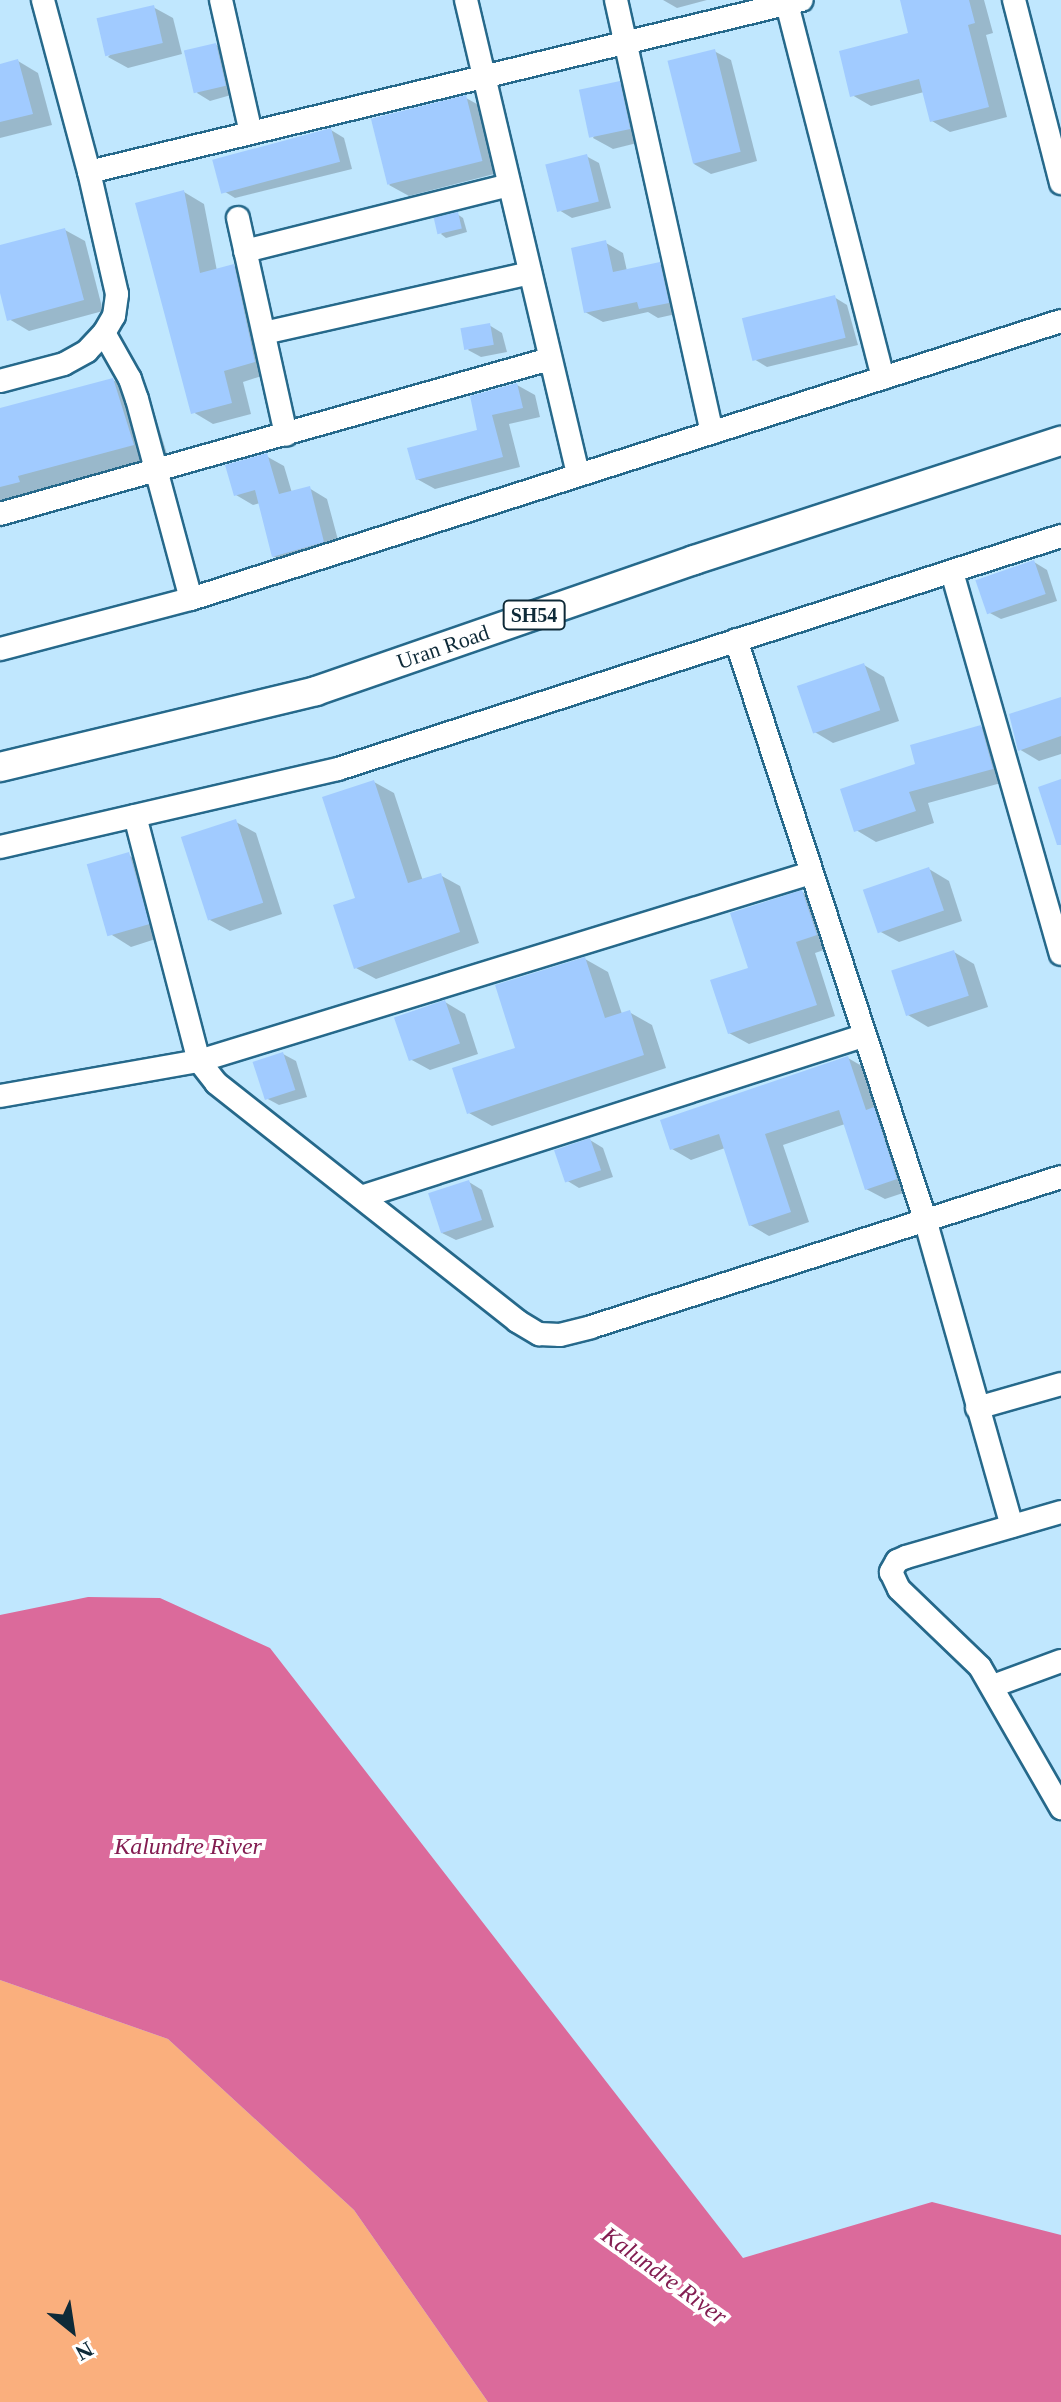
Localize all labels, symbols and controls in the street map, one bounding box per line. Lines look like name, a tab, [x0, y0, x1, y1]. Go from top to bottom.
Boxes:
road number: SH54	[502, 599, 566, 631]
street label: Uran Road	[393, 619, 493, 675]
water label: Kalundre River	[114, 1833, 262, 1861]
water label: Kalundre River	[596, 2221, 732, 2331]
north arrow	[32, 2290, 112, 2370]
text: N	[71, 2336, 97, 2366]

